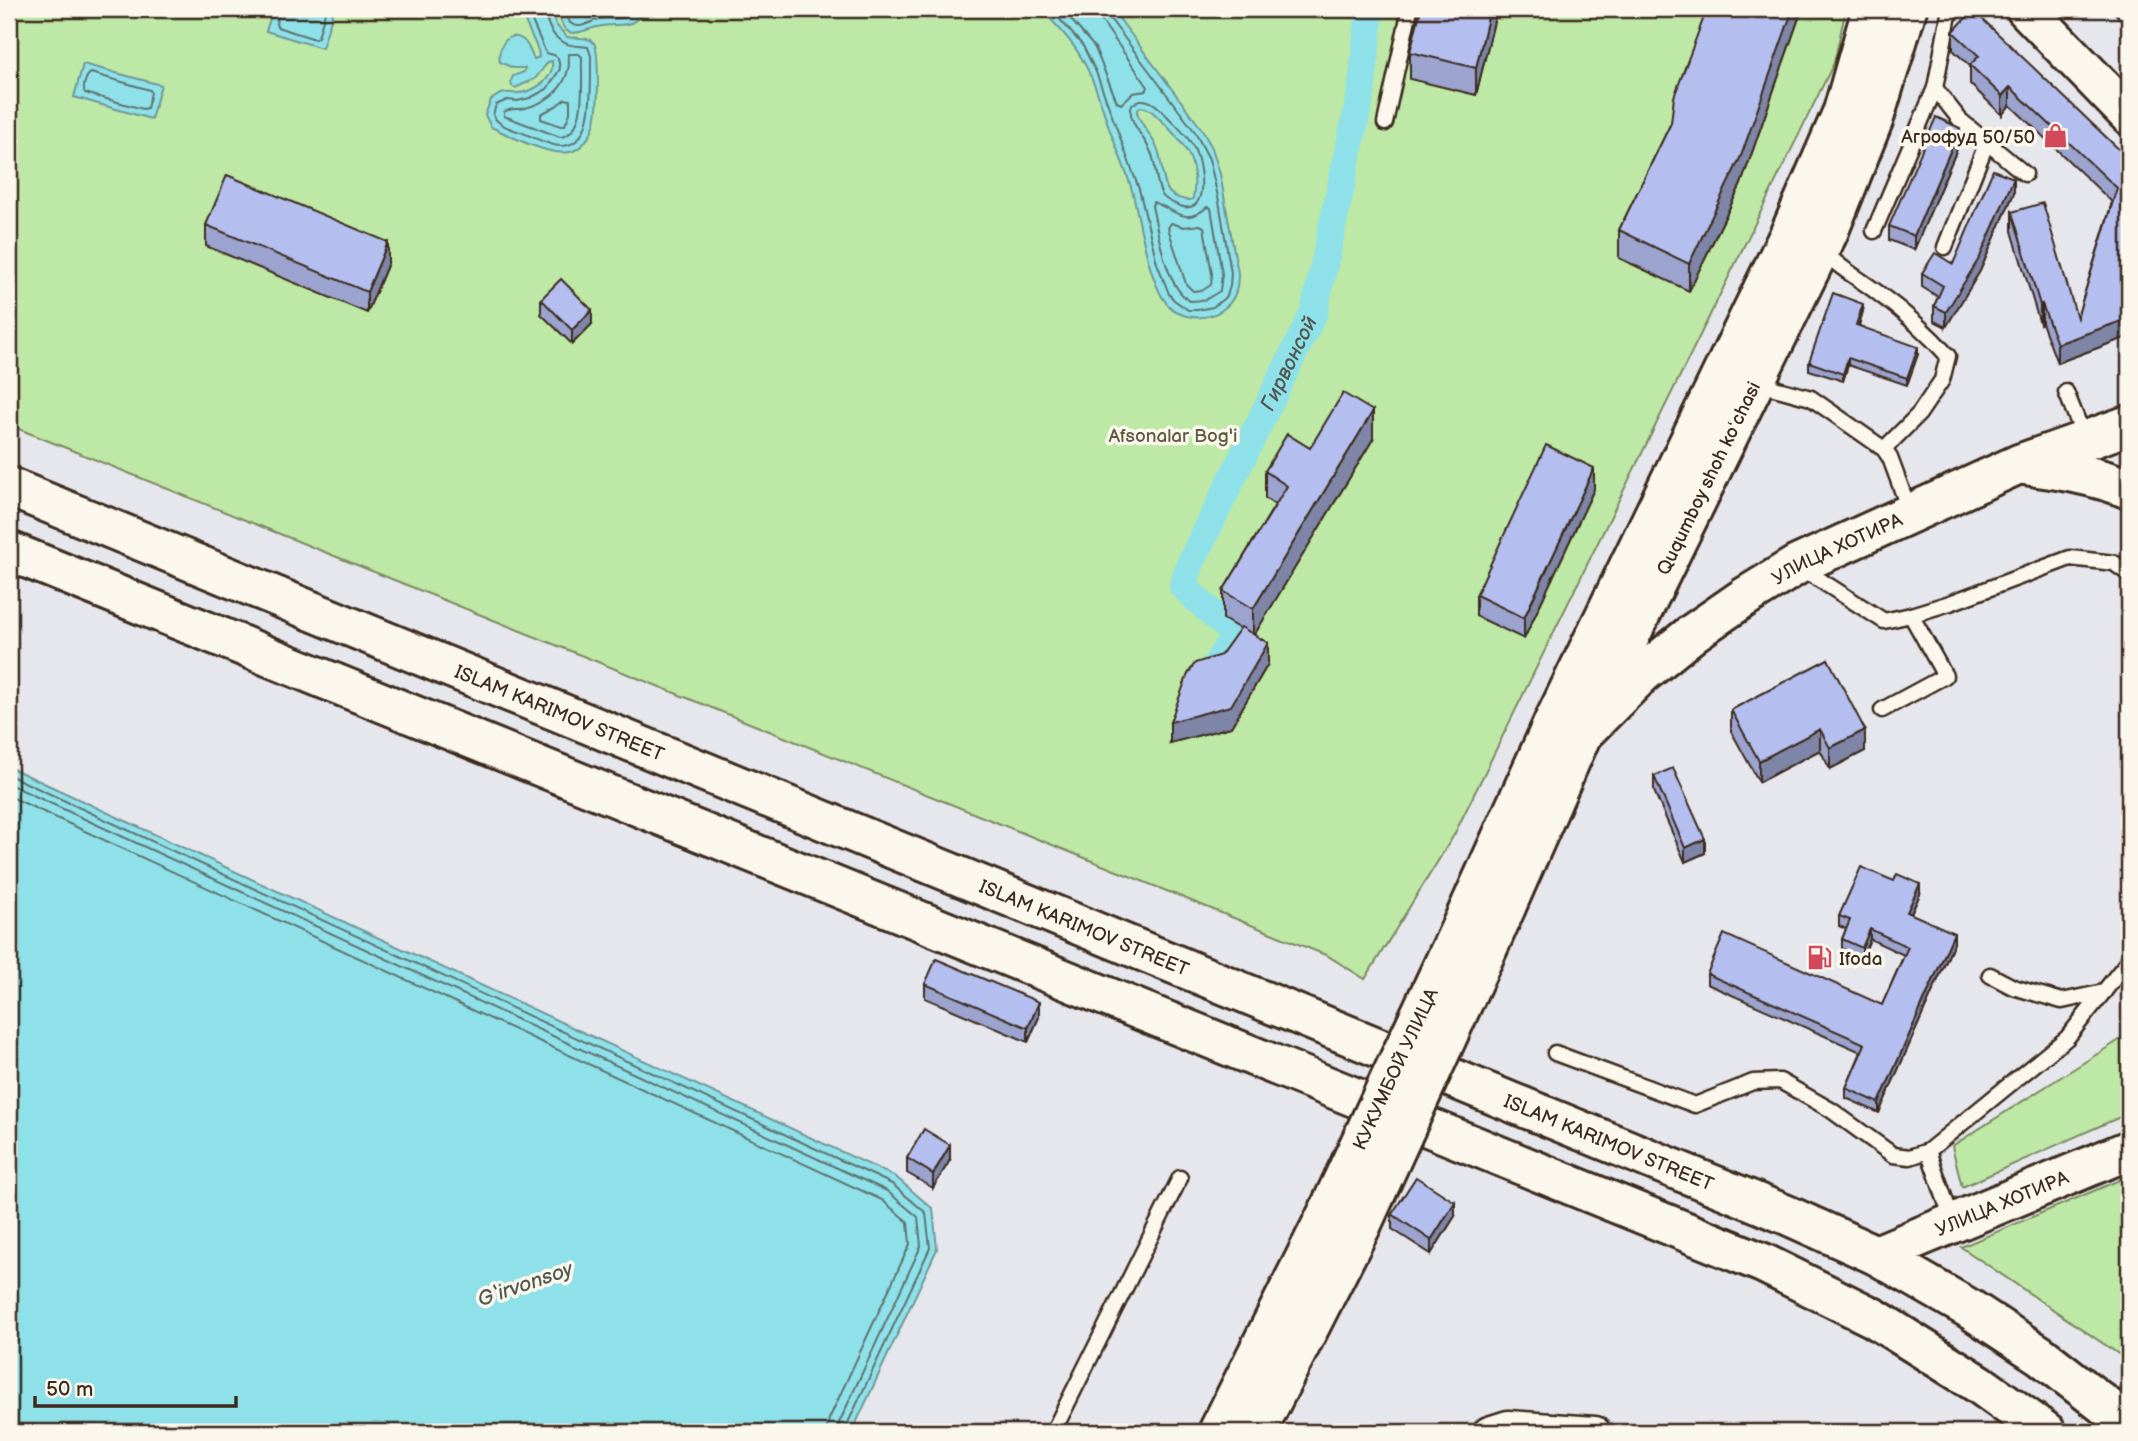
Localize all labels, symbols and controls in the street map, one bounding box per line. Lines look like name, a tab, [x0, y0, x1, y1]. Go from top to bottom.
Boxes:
shop icon: Агрофуд 50/50	[2041, 122, 2069, 150]
place label: Агрофуд 50/50	[1900, 126, 2035, 149]
water label: Гирвонсой	[1255, 312, 1323, 415]
street label: Ququmboy shoh koʻchasi	[1652, 378, 1766, 579]
park label: Afsonalar Bog'i	[1109, 425, 1237, 448]
street label: УЛИЦА ХОТИРА	[1768, 508, 1907, 591]
street label: ISLAM KARIMOV STREET	[451, 661, 668, 767]
street label: ISLAM KARIMOV STREET	[976, 876, 1192, 982]
fuel station icon: Ifoda	[1805, 944, 1833, 972]
place label: Ifoda	[1839, 948, 1882, 971]
street label: КУКУМБОЙ УЛИЦА	[1349, 984, 1444, 1154]
street label: ISLAM KARIMOV STREET	[1500, 1090, 1717, 1197]
street label: УЛИЦА ХОТИРА	[1932, 1166, 2073, 1242]
water label: G‘irvonsoy	[474, 1256, 577, 1312]
scale bar	[35, 1364, 236, 1408]
text: 50 m	[46, 1377, 93, 1402]

